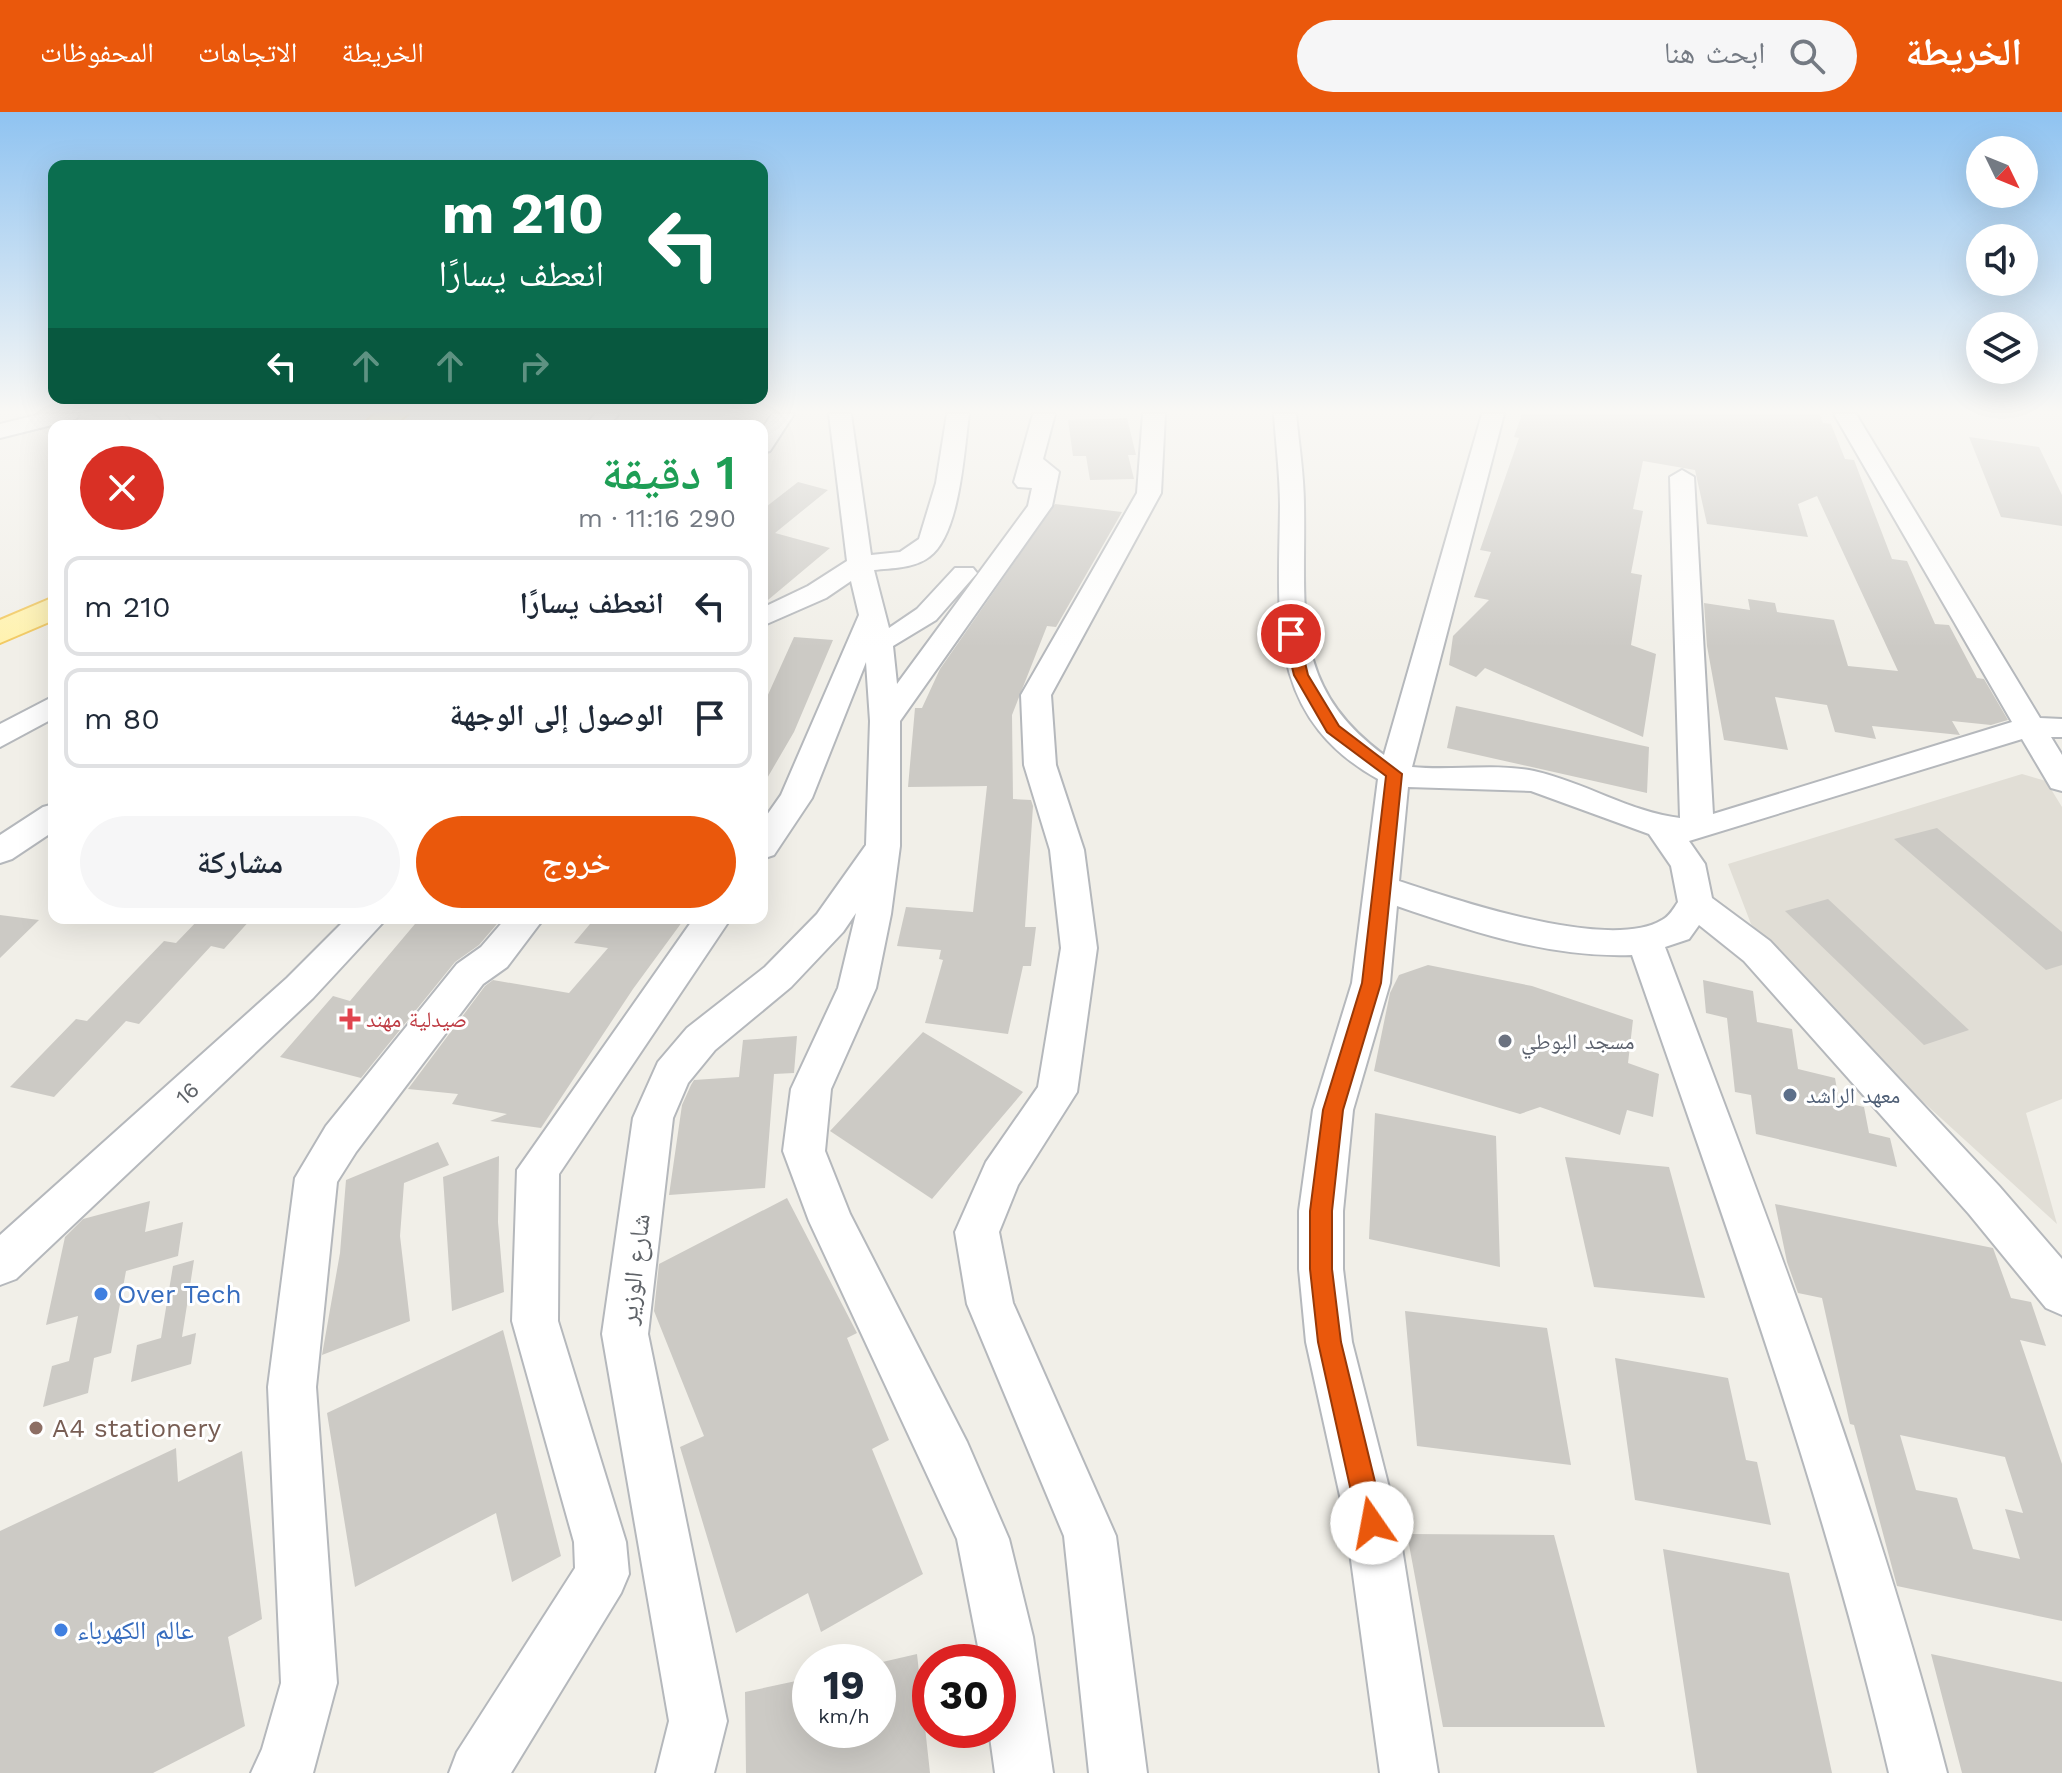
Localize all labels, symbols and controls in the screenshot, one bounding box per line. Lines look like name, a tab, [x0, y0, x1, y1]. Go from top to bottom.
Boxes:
search box	[1297, 20, 1857, 92]
text: الخريطة	[1905, 30, 2022, 74]
icon: search	[1785, 34, 1829, 78]
text: ابحث هنا	[1664, 35, 1765, 70]
text: المحفوظات	[40, 36, 154, 69]
text: الاتجاهات	[198, 36, 297, 69]
text: الخريطة	[341, 36, 424, 69]
north arrow	[1966, 136, 2038, 208]
map controls	[1966, 136, 2038, 384]
text: 210 m	[442, 181, 604, 247]
icon: left	[632, 192, 736, 296]
button: sound	[1966, 224, 2038, 296]
text: انعطف يسارًا	[439, 253, 604, 295]
button: layers	[1966, 312, 2038, 384]
icon: left	[260, 344, 304, 388]
icon: ahead	[344, 344, 388, 388]
icon: ahead	[428, 344, 472, 388]
icon: right	[512, 344, 556, 388]
text: 1 دقيقة	[602, 444, 736, 501]
button: close	[80, 446, 164, 530]
text: 290 m · 11:16	[578, 503, 736, 533]
icon: left	[688, 584, 732, 628]
text: انعطف يسارًا	[519, 585, 664, 620]
text: 210 m	[84, 589, 171, 624]
pin	[1257, 600, 1325, 668]
icon: arrive	[1269, 612, 1313, 656]
icon: arrive	[688, 696, 732, 740]
text: الوصول إلى الوجهة	[450, 697, 664, 732]
text: 80 m	[84, 701, 160, 736]
button: مشاركة	[80, 816, 400, 908]
button: خروج	[416, 816, 736, 908]
place label: صيدلية مهند	[366, 1007, 467, 1032]
marker: صيدلية مهند	[341, 1010, 359, 1028]
place label: مسجد البوطي	[1521, 1029, 1634, 1059]
marker: مسجد البوطي	[1496, 1032, 1514, 1050]
street label: 16	[171, 1077, 204, 1110]
place label: معهد الراشد	[1806, 1083, 1900, 1108]
marker: معهد الراشد	[1781, 1086, 1799, 1104]
street label: شارع الوزير	[612, 1212, 657, 1327]
place label: Over Tech	[117, 1279, 242, 1309]
marker: Over Tech	[92, 1285, 110, 1303]
place label: A4 stationery	[52, 1413, 222, 1443]
marker: A4 stationery	[27, 1419, 45, 1437]
position arrow	[1330, 1481, 1414, 1565]
place label: عالم الكهرباء	[77, 1615, 194, 1647]
marker: عالم الكهرباء	[52, 1621, 70, 1639]
speed limit sign: 30	[912, 1644, 1016, 1748]
text: 19	[823, 1662, 865, 1709]
text: km/h	[818, 1704, 870, 1728]

